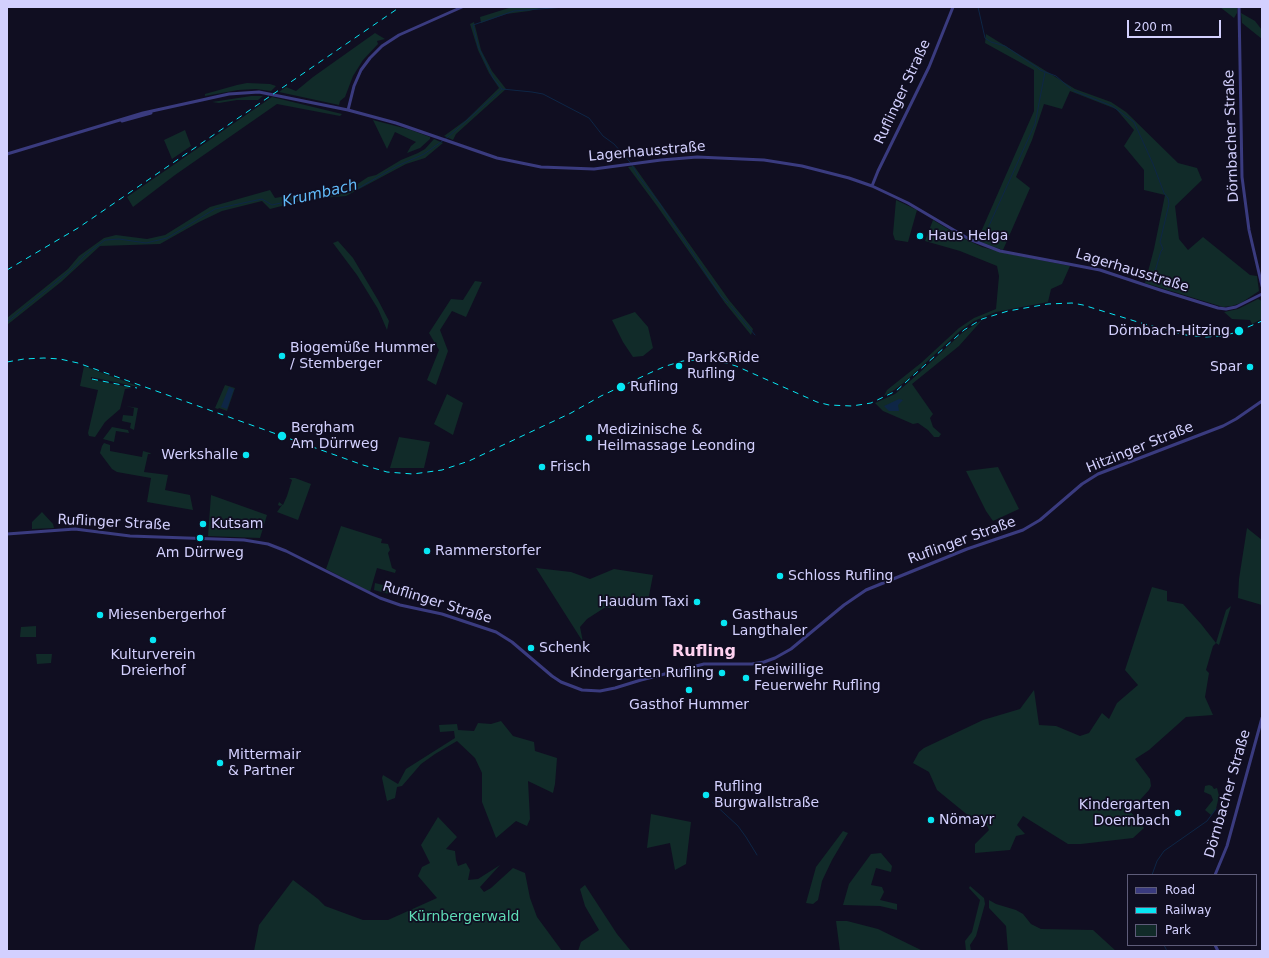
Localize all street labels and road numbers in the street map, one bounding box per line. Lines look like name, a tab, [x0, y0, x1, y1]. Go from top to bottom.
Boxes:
street label: Ruflinger Straße	[871, 37, 935, 147]
street label: Dörnbacher Straße	[1221, 69, 1243, 203]
street label: Lagerhausstraße	[588, 139, 706, 165]
street label: Lagerhausstraße	[1073, 246, 1191, 296]
street label: Hitzinger Straße	[1084, 419, 1196, 477]
street label: Ruflinger Straße	[57, 512, 171, 534]
street label: Ruflinger Straße	[906, 514, 1018, 568]
street label: Ruflinger Straße	[380, 578, 494, 628]
street label: Dörnbacher Straße	[1202, 728, 1254, 860]

